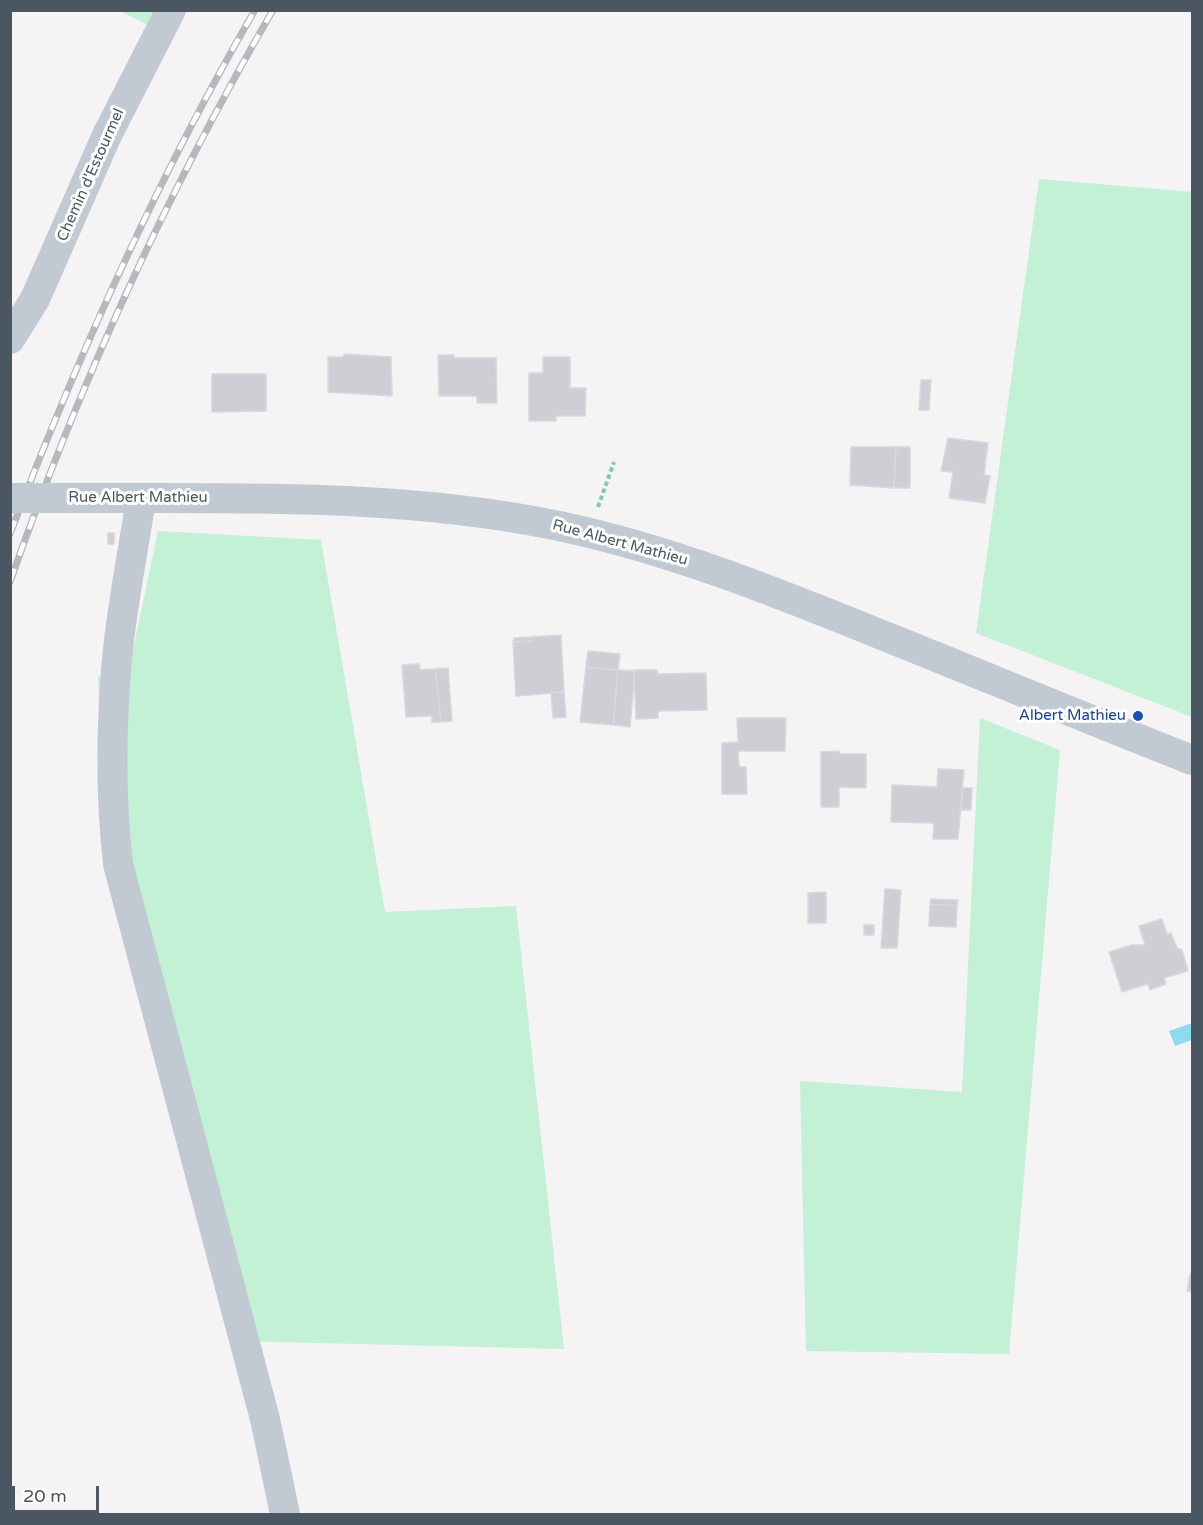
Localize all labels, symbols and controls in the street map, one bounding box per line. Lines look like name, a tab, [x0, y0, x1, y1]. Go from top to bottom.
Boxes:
street label: Chemin d'Estourmel	[54, 106, 128, 244]
street label: Rue Albert Mathieu	[68, 489, 208, 507]
street label: Rue Albert Mathieu	[550, 516, 690, 570]
place label: Albert Mathieu	[1019, 707, 1126, 725]
marker: Albert Mathieu	[1131, 709, 1145, 723]
scale bar	[15, 1474, 102, 1512]
text: 20 m	[23, 1485, 67, 1507]

